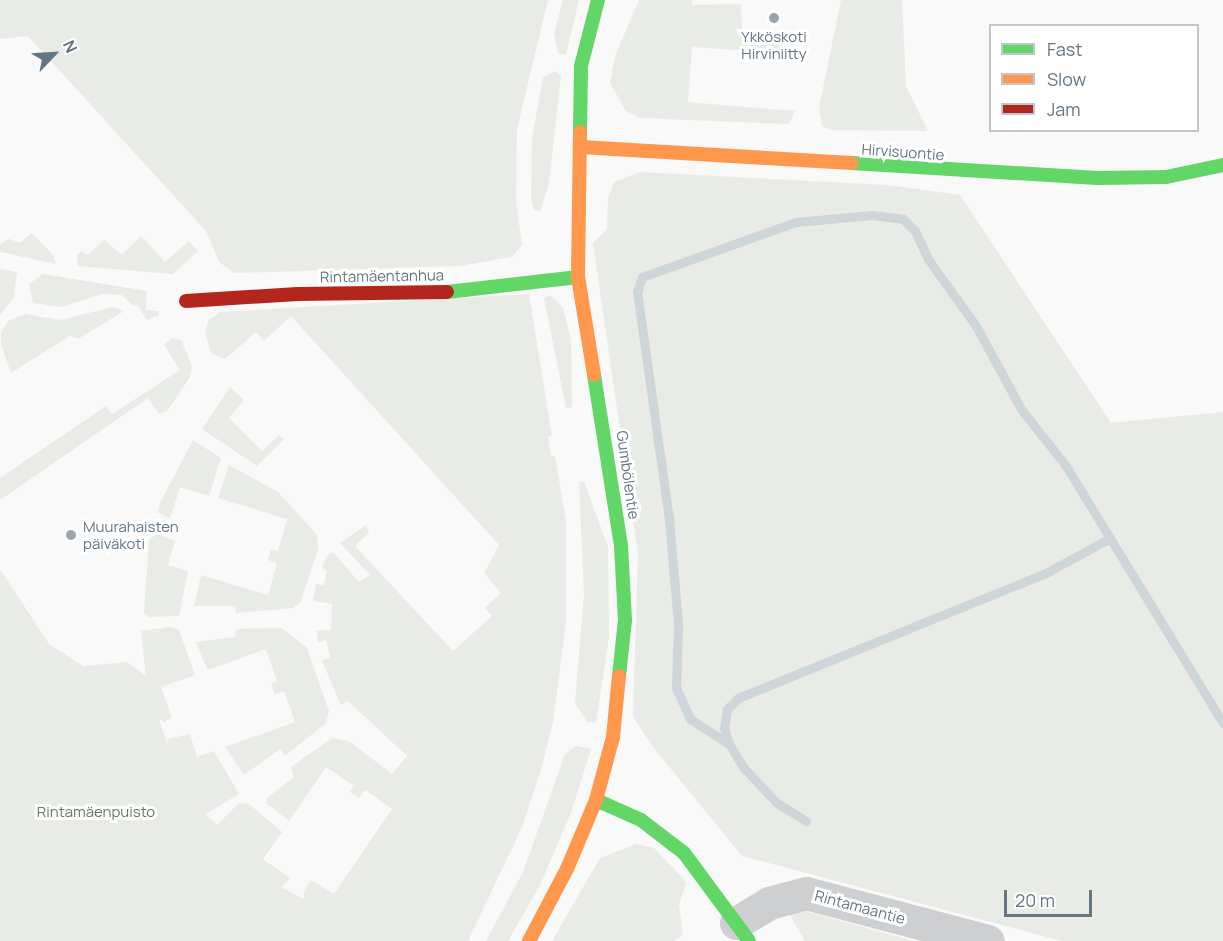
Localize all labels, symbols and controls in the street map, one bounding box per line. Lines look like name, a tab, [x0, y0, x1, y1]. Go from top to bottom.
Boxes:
marker: Ykköskoti Hirviniitty	[767, 11, 781, 25]
north arrow	[24, 24, 84, 84]
legend	[989, 24, 1199, 132]
place label: Ykköskoti Hirviniitty	[741, 27, 807, 62]
text: N	[58, 37, 83, 56]
text: Fast	[1047, 37, 1082, 61]
text: Slow	[1047, 67, 1086, 91]
text: Jam	[1047, 97, 1081, 121]
street label: Hirvisuontie	[861, 140, 945, 164]
street label: Rintamäentanhua	[320, 266, 444, 286]
street label: Gumbölentie	[613, 430, 643, 520]
place label: Muurahaisten päiväkoti	[83, 517, 179, 552]
marker: Muurahaisten päiväkoti	[64, 528, 78, 542]
park label: Rintamäenpuisto	[37, 803, 155, 821]
scale bar	[1007, 878, 1096, 916]
street label: Rintamaantie	[813, 886, 907, 928]
text: 20 m	[1015, 888, 1055, 912]

